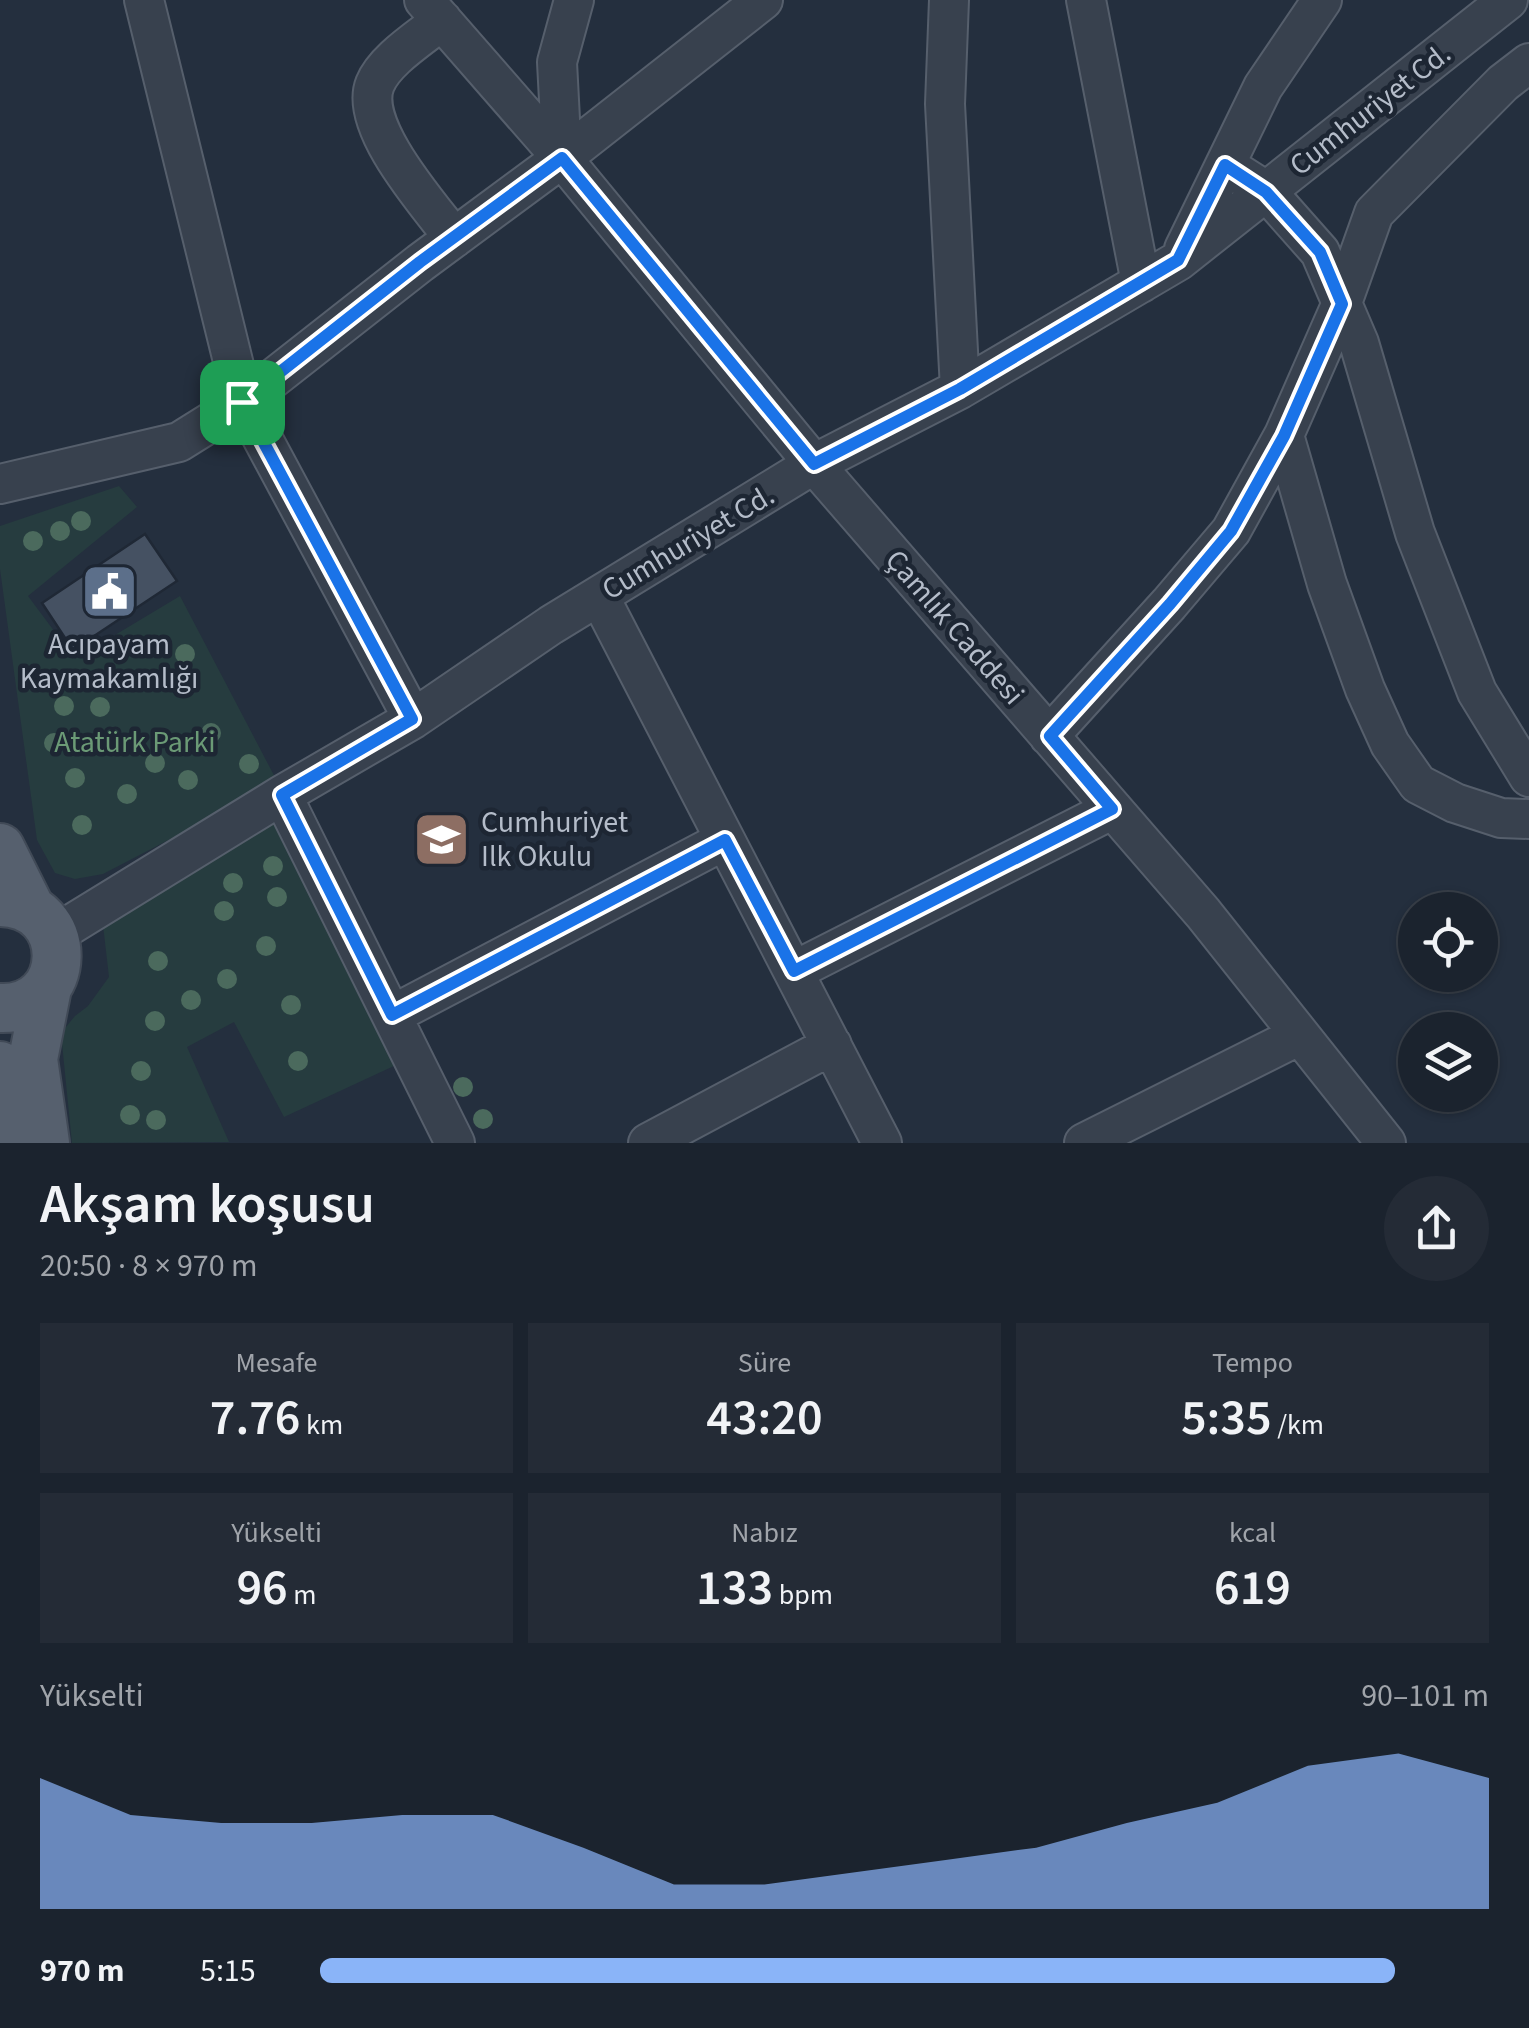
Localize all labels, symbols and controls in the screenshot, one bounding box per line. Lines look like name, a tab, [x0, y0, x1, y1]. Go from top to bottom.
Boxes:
street label: Cumhuriyet Cd.	[1281, 33, 1460, 186]
pin	[200, 360, 285, 445]
icon: arrive	[215, 375, 270, 430]
street label: Cumhuriyet Cd.	[594, 474, 783, 611]
street label: Çamlık Caddesi	[875, 540, 1034, 714]
public building icon: Acıpayam Kaymakamlığı	[79, 562, 139, 622]
place label: Acıpayam Kaymakamlığı	[20, 623, 198, 700]
park label: Atatürk Parki	[54, 721, 216, 764]
place label: Cumhuriyet Ilk Okulu	[481, 801, 628, 878]
school or university icon: Cumhuriyet Ilk Okulu	[412, 809, 472, 869]
map controls	[1398, 892, 1498, 1112]
button: locate	[1398, 892, 1498, 992]
button: layers	[1398, 1012, 1498, 1112]
text: Akşam koşusu	[40, 1166, 375, 1244]
button: share	[1384, 1176, 1489, 1281]
text: 20:50 · 8 × 970 m	[40, 1243, 258, 1289]
text: Mesafe	[236, 1343, 317, 1383]
text: Süre	[738, 1343, 791, 1383]
text: Tempo	[1212, 1343, 1293, 1383]
text: 7.76	[210, 1383, 301, 1454]
text: 43:20	[706, 1383, 823, 1454]
text: 5:35	[1181, 1383, 1272, 1454]
text: km	[301, 1405, 343, 1445]
text: /km	[1272, 1405, 1324, 1445]
text: Yükselti	[231, 1513, 322, 1553]
text: Nabız	[731, 1513, 798, 1553]
text: kcal	[1229, 1513, 1276, 1553]
text: 96	[236, 1553, 288, 1624]
text: 133	[696, 1553, 773, 1624]
text: 619	[1214, 1553, 1291, 1624]
text: m	[288, 1575, 317, 1615]
text: bpm	[773, 1575, 833, 1615]
text: Yükselti	[40, 1673, 144, 1719]
text: 90–101 m	[1361, 1673, 1489, 1719]
text: 970 m	[40, 1948, 125, 1994]
text: 5:15	[200, 1948, 256, 1994]

